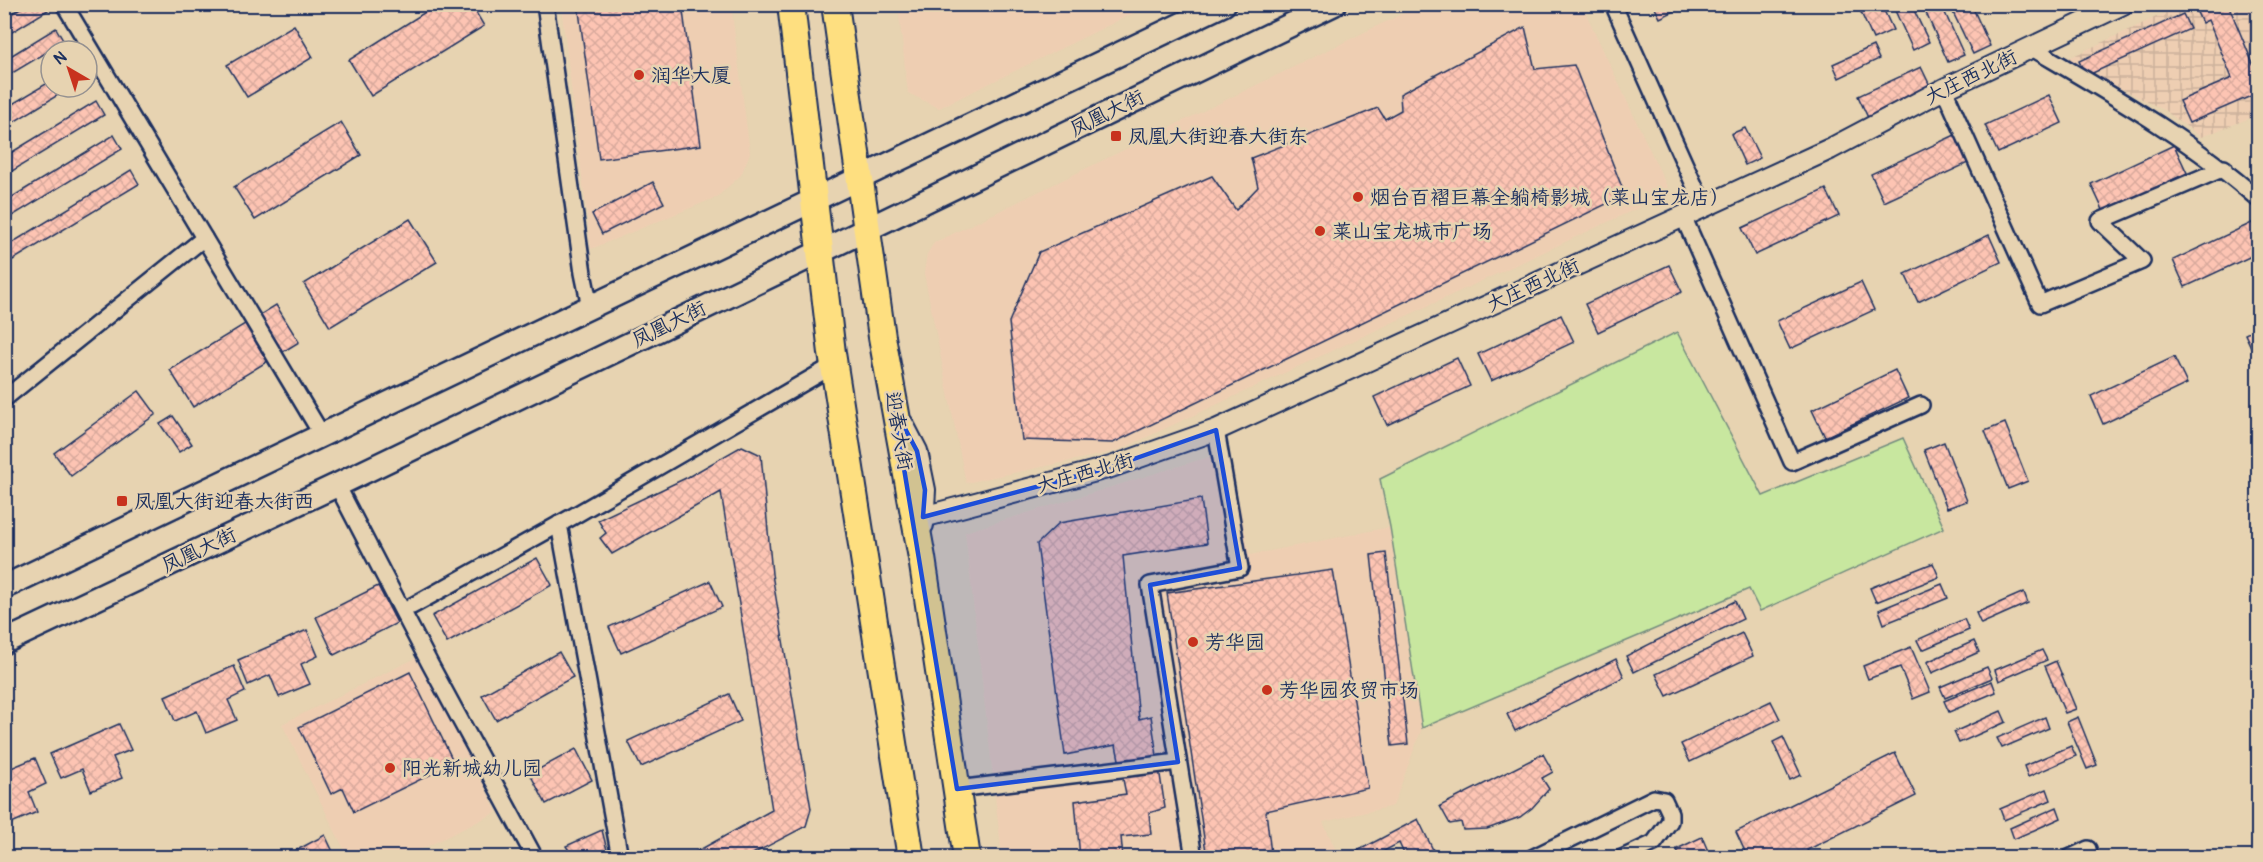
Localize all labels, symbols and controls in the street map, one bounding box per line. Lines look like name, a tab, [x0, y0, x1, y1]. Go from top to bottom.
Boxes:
north arrow	[39, 39, 99, 99]
street label: 大庄西北街	[1921, 44, 2021, 110]
text: N	[50, 47, 71, 69]
place label: 润华大厦	[651, 63, 731, 88]
marker: 润华大厦	[632, 68, 646, 82]
street label: 凤凰大街	[1066, 84, 1148, 142]
place label: 凤凰大街迎春大街东	[1128, 124, 1308, 149]
marker: 凤凰大街迎春大街东	[1109, 129, 1123, 143]
place label: 烟台百褶巨幕全躺椅影城（莱山宝龙店）	[1370, 185, 1730, 210]
marker: 烟台百褶巨幕全躺椅影城（莱山宝龙店）	[1351, 190, 1365, 204]
place label: 莱山宝龙城市广场	[1332, 219, 1492, 244]
marker: 莱山宝龙城市广场	[1313, 224, 1327, 238]
street label: 大庄西北街	[1482, 253, 1584, 317]
street label: 凤凰大街	[628, 295, 710, 353]
street label: 迎春大街	[880, 389, 918, 473]
street label: 大庄西北街	[1033, 447, 1137, 499]
place label: 凤凰大街迎春大街西	[134, 489, 314, 514]
marker: 凤凰大街迎春大街西	[115, 494, 129, 508]
street label: 凤凰大街	[157, 522, 241, 578]
place label: 芳华园	[1205, 630, 1265, 655]
marker: 芳华园	[1186, 635, 1200, 649]
place label: 芳华园农贸市场	[1279, 678, 1419, 703]
marker: 芳华园农贸市场	[1260, 683, 1274, 697]
place label: 阳光新城幼儿园	[402, 756, 542, 781]
marker: 阳光新城幼儿园	[383, 761, 397, 775]

